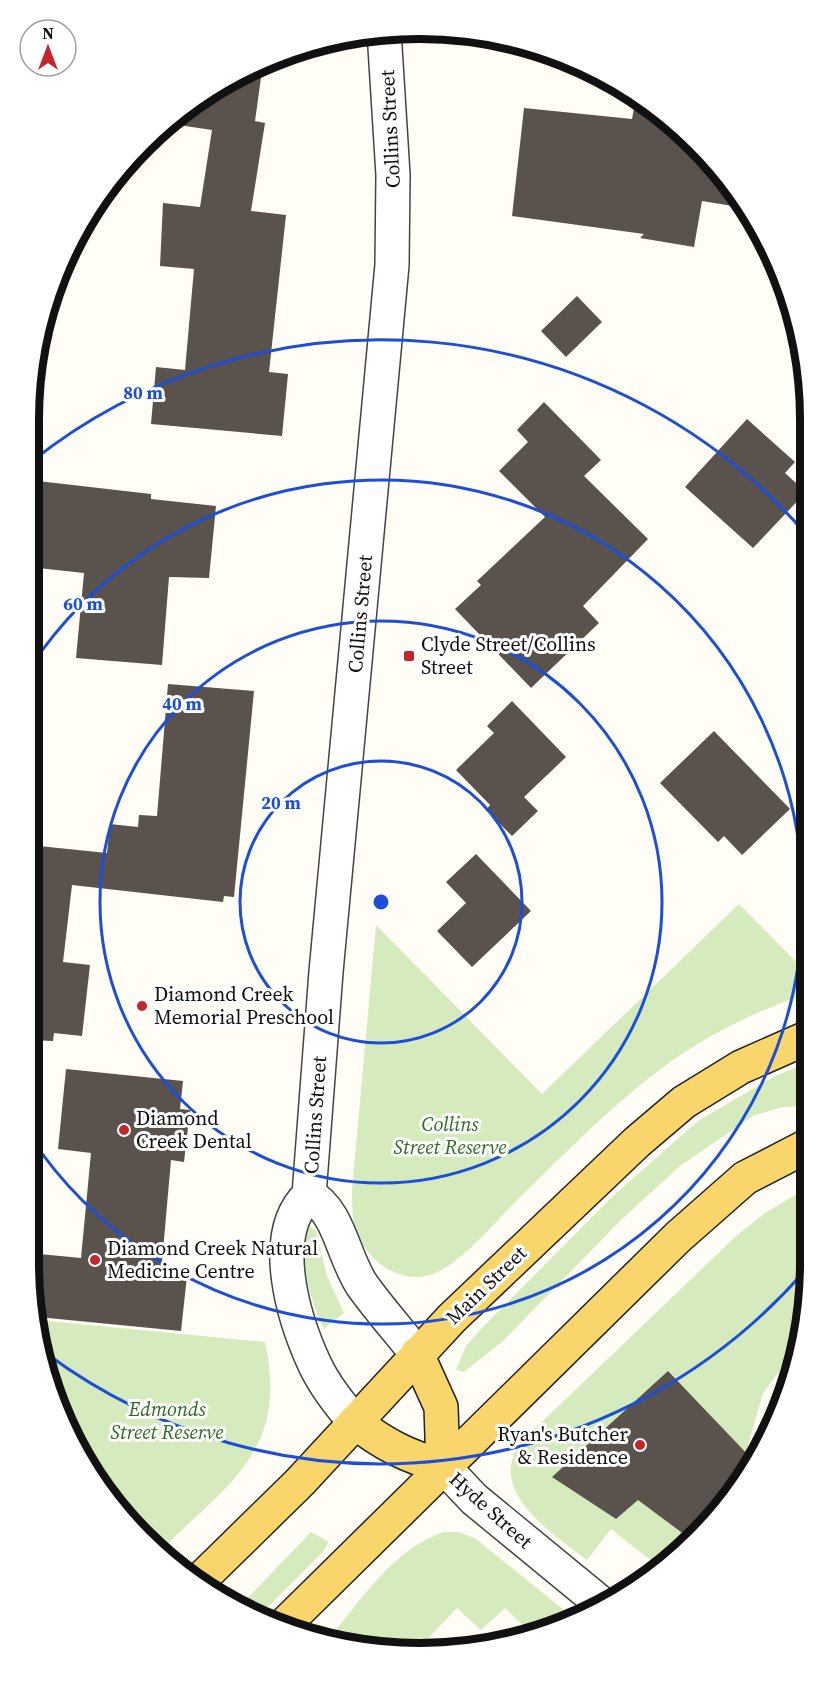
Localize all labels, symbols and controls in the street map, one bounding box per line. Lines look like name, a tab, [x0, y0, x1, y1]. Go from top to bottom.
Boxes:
north arrow	[18, 18, 78, 78]
text: N	[42, 22, 54, 44]
street label: Collins Street	[373, 69, 407, 189]
text: 80 m	[123, 380, 163, 405]
street label: Collins Street	[341, 553, 379, 674]
text: 60 m	[63, 591, 103, 616]
place label: Clyde Street/Collins Street	[421, 630, 596, 681]
marker: Clyde Street/Collins Street	[402, 649, 416, 663]
text: 40 m	[162, 691, 202, 716]
text: 20 m	[261, 790, 301, 815]
centre of rings	[371, 892, 391, 912]
place label: Diamond Creek Memorial Preschool	[154, 980, 334, 1031]
marker: Diamond Creek Memorial Preschool	[135, 999, 149, 1013]
street label: Collins Street	[297, 1054, 333, 1175]
place label: Diamond Creek Dental	[136, 1104, 252, 1155]
park label: Collins Street Reserve	[394, 1110, 506, 1161]
marker: Diamond Creek Dental	[117, 1123, 131, 1137]
place label: Diamond Creek Natural Medicine Centre	[107, 1234, 318, 1285]
street label: Main Street	[439, 1239, 533, 1331]
marker: Diamond Creek Natural Medicine Centre	[88, 1253, 102, 1267]
park label: Edmonds Street Reserve	[111, 1395, 223, 1446]
place label: Ryan's Butcher & Residence	[497, 1420, 629, 1471]
marker: Ryan's Butcher & Residence	[633, 1438, 647, 1452]
street label: Hyde Street	[443, 1465, 539, 1555]

